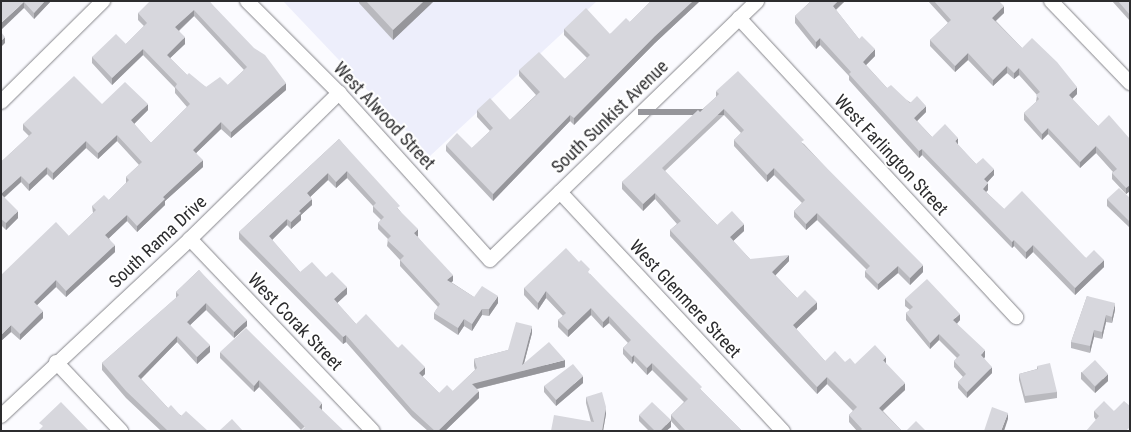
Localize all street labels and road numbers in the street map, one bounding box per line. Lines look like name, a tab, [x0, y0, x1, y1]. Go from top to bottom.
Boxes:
street label: South Sunkist Avenue	[547, 56, 673, 178]
street label: West Alwood Street	[329, 58, 439, 174]
street label: West Farlington Street	[830, 90, 952, 220]
street label: South Rama Drive	[105, 191, 211, 293]
street label: West Glenmere Street	[625, 235, 745, 363]
street label: West Corak Street	[243, 269, 347, 375]

